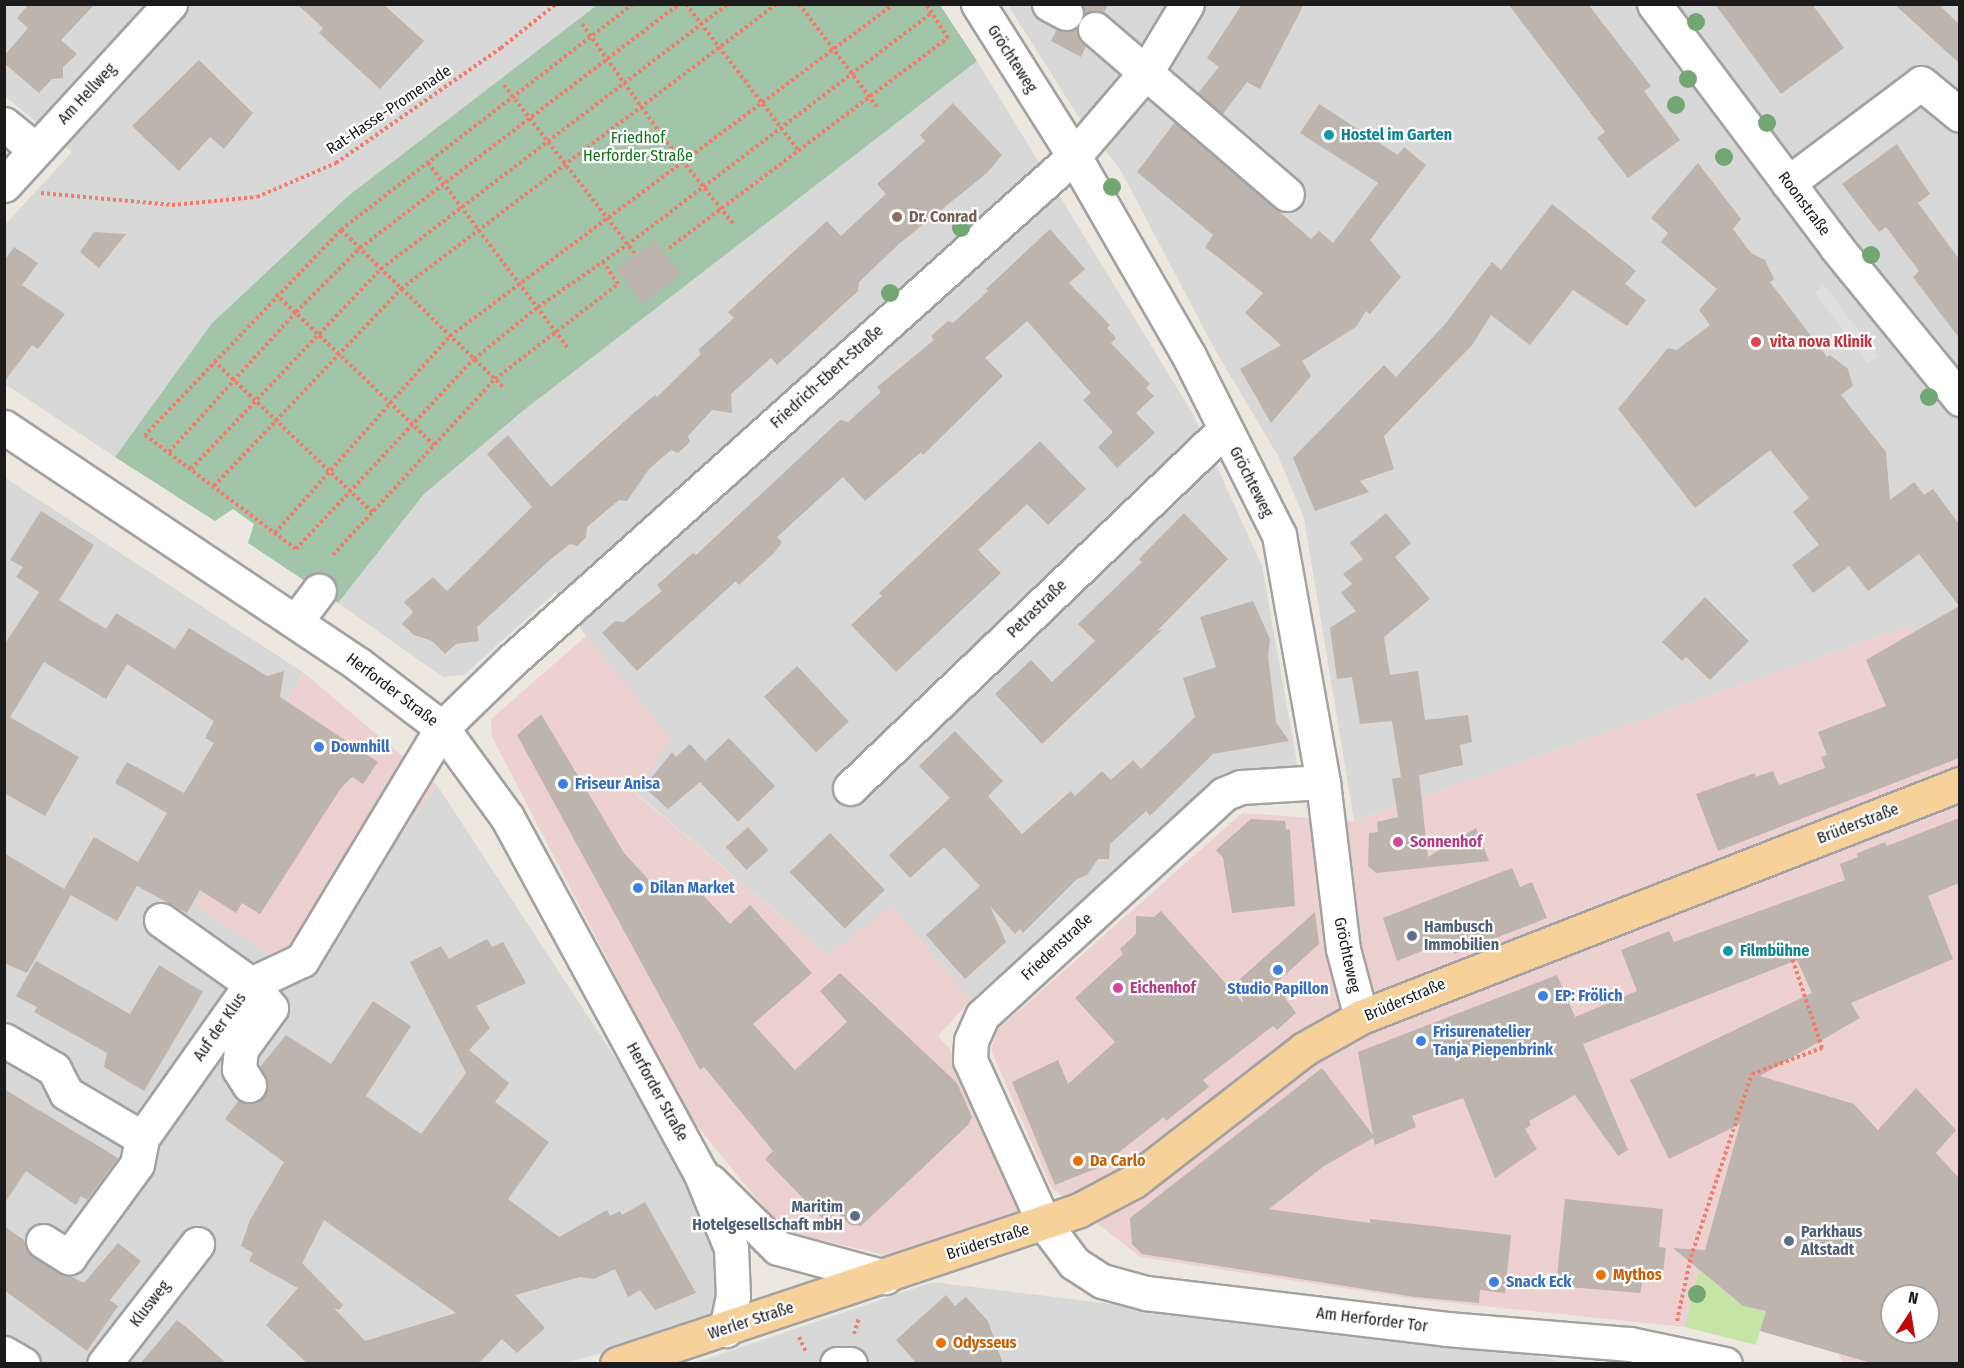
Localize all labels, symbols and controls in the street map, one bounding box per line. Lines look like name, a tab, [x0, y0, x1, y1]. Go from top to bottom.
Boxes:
street label: Gröchteweg	[983, 22, 1041, 96]
street label: Am Hellweg	[54, 60, 120, 128]
street label: Rat-Hasse-Promenade	[323, 61, 455, 159]
place label: Hostel im Garten	[1341, 125, 1452, 145]
park label: Friedhof Herforder Straße	[583, 128, 693, 166]
marker: Hostel im Garten	[1322, 128, 1336, 142]
street label: Roonstraße	[1774, 168, 1834, 240]
place label: Dr. Conrad	[909, 207, 977, 227]
marker: Dr. Conrad	[890, 210, 904, 224]
street label: Friedrich-Ebert-Straße	[767, 321, 887, 433]
place label: vita nova Klinik	[1770, 332, 1872, 352]
marker: vita nova Klinik	[1747, 333, 1765, 351]
street label: Gröchteweg	[1225, 443, 1277, 521]
street label: Petrastraße	[1003, 576, 1071, 642]
street label: Herforder Straße	[342, 649, 442, 731]
place label: Downhill	[331, 737, 390, 757]
marker: Downhill	[312, 740, 326, 754]
place label: Friseur Anisa	[575, 774, 660, 794]
marker: Friseur Anisa	[556, 777, 570, 791]
street label: Brüderstraße	[1814, 800, 1902, 848]
place label: Sonnenhof	[1410, 832, 1482, 852]
marker: Sonnenhof	[1391, 835, 1405, 849]
place label: Dilan Market	[650, 878, 735, 898]
marker: Dilan Market	[631, 881, 645, 895]
street label: Friedenstraße	[1017, 909, 1097, 985]
street label: Gröchteweg	[1330, 915, 1364, 995]
place label: Hambusch Immobilien	[1424, 917, 1499, 955]
marker: Hambusch Immobilien	[1405, 929, 1419, 943]
place label: Filmbühne	[1740, 941, 1809, 961]
marker: Filmbühne	[1721, 944, 1735, 958]
marker: Studio Papillon	[1271, 963, 1285, 977]
street label: Brüderstraße	[1362, 974, 1448, 1026]
place label: Eichenhof	[1130, 978, 1196, 998]
place label: Studio Papillon	[1227, 979, 1329, 999]
marker: Eichenhof	[1111, 981, 1125, 995]
place label: EP: Frölich	[1555, 986, 1623, 1006]
street label: Auf der Klus	[189, 989, 251, 1065]
marker: EP: Frölich	[1536, 989, 1550, 1003]
place label: Frisurenatelier Tanja Piepenbrink	[1433, 1022, 1553, 1060]
marker: Frisurenatelier Tanja Piepenbrink	[1414, 1034, 1428, 1048]
street label: Herforder Straße	[622, 1039, 692, 1145]
place label: Da Carlo	[1090, 1151, 1146, 1171]
marker: Da Carlo	[1071, 1154, 1085, 1168]
place label: Maritim Hotelgesellschaft mbH	[692, 1197, 843, 1235]
marker: Maritim Hotelgesellschaft mbH	[848, 1209, 862, 1223]
street label: Brüderstraße	[944, 1220, 1032, 1264]
place label: Parkhaus Altstadt	[1801, 1222, 1863, 1260]
marker: Parkhaus Altstadt	[1782, 1234, 1796, 1248]
place label: Mythos	[1613, 1265, 1662, 1285]
marker: Mythos	[1594, 1268, 1608, 1282]
place label: Snack Eck	[1506, 1272, 1571, 1292]
marker: Snack Eck	[1487, 1275, 1501, 1289]
street label: Klusweg	[126, 1277, 174, 1331]
north arrow	[1880, 1284, 1940, 1344]
text: N	[1907, 1288, 1920, 1308]
street label: Werler Straße	[706, 1298, 796, 1344]
street label: Am Herforder Tor	[1315, 1304, 1429, 1336]
place label: Odysseus	[953, 1333, 1017, 1353]
marker: Odysseus	[934, 1336, 948, 1350]

